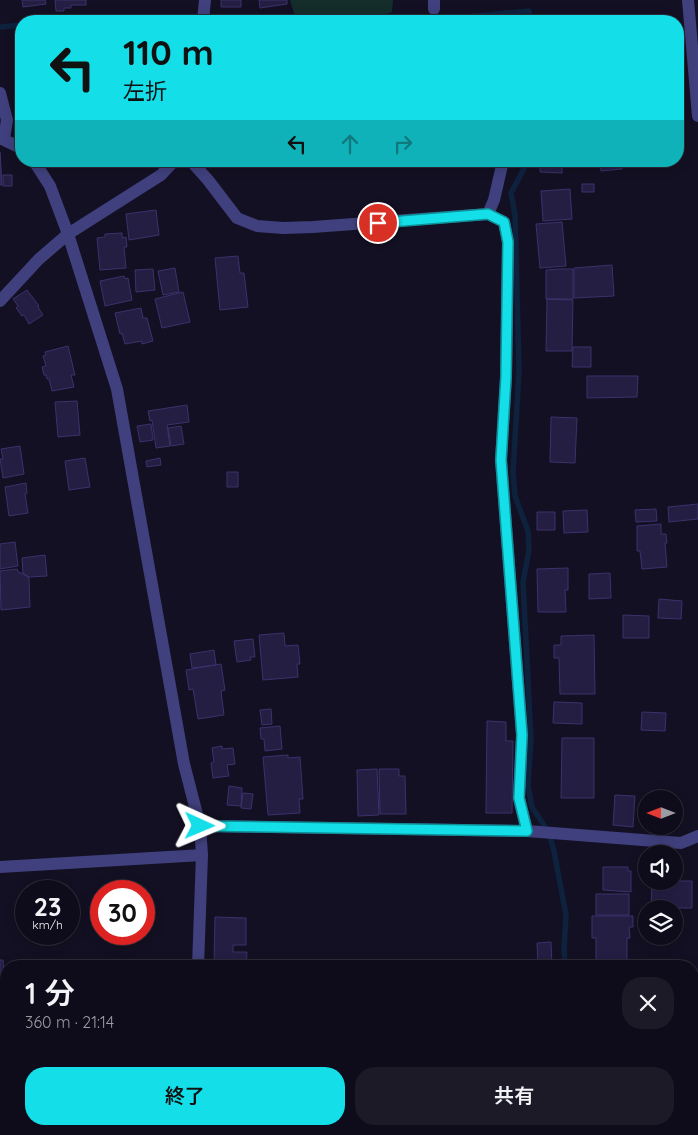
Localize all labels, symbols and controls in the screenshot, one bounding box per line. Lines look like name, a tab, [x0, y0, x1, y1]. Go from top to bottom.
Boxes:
text: 110 m	[123, 30, 214, 74]
icon: left	[40, 35, 105, 100]
text: 左折	[123, 77, 167, 105]
icon: left	[283, 130, 311, 158]
icon: ahead	[336, 130, 364, 158]
icon: right	[389, 130, 417, 158]
pin	[357, 202, 399, 244]
icon: arrive	[364, 209, 392, 237]
north arrow	[638, 790, 682, 835]
map controls	[638, 790, 683, 945]
position arrow	[173, 799, 225, 851]
button: sound	[638, 845, 683, 890]
speed limit sign: 30	[90, 880, 155, 945]
text: 23	[34, 891, 61, 922]
button: layers	[638, 900, 683, 945]
text: km/h	[32, 917, 63, 932]
text: 1 分	[25, 974, 75, 1012]
button: close	[622, 977, 674, 1029]
text: 360 m · 21:14	[25, 1012, 114, 1032]
button: 終了	[25, 1067, 345, 1125]
button: 共有	[355, 1067, 674, 1125]

